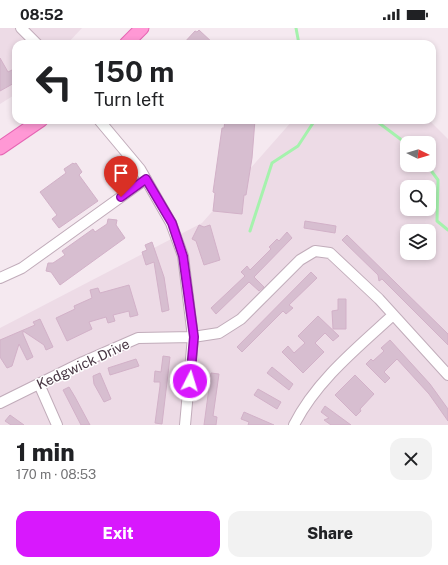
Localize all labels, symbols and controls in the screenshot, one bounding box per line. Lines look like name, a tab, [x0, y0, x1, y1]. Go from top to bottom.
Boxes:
text: 08:52	[20, 6, 63, 23]
text: 150 m	[94, 55, 174, 88]
icon: left	[28, 56, 80, 108]
text: Turn left	[94, 89, 164, 110]
north arrow	[400, 136, 436, 172]
map controls	[400, 136, 436, 260]
pin	[104, 156, 138, 197]
icon: arrive	[110, 162, 132, 184]
button: search	[400, 180, 436, 216]
button: layers	[400, 224, 436, 260]
street label: Kedgwick Drive	[34, 335, 132, 393]
position arrow	[169, 360, 211, 402]
text: 1 min	[16, 438, 75, 466]
button: close	[390, 438, 432, 480]
text: 170 m · 08:53	[16, 467, 96, 482]
button: Exit	[16, 511, 220, 557]
button: Share	[228, 511, 432, 557]

